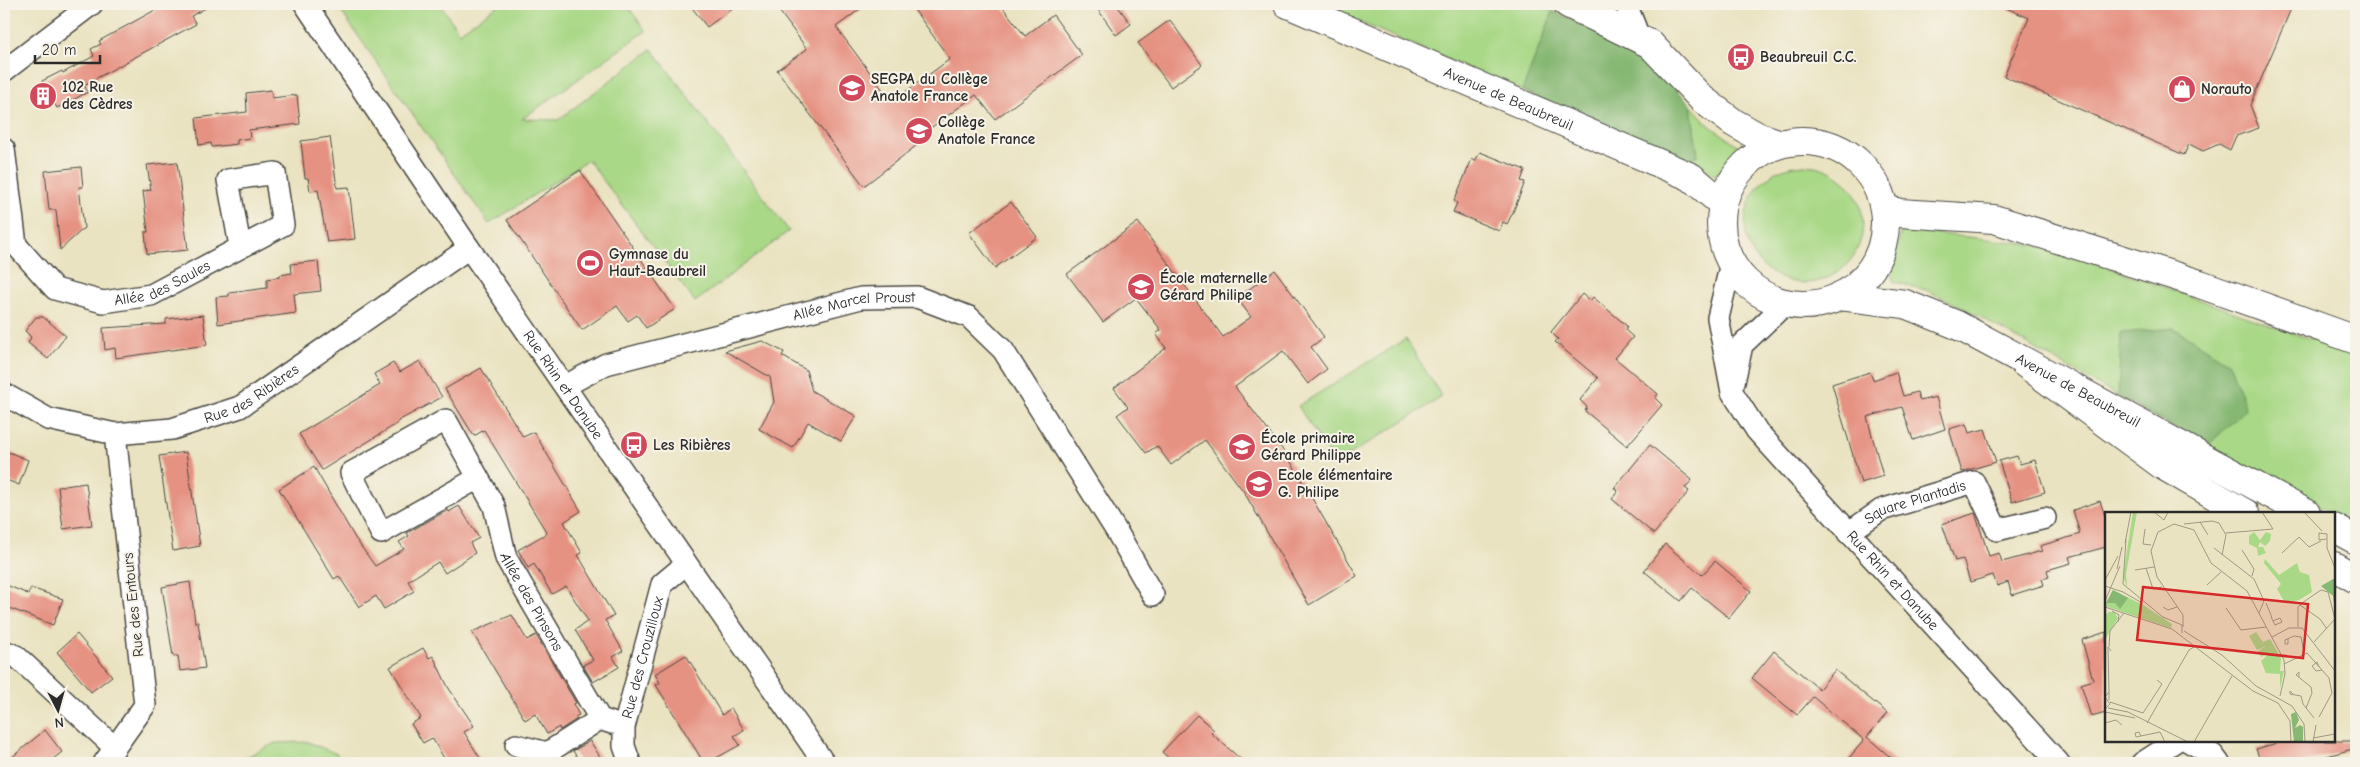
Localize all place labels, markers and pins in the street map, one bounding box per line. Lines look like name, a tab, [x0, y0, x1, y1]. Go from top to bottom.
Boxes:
bus stop icon: Beaubreuil C.C.	[1726, 42, 1756, 72]
place label: Beaubreuil C.C.	[1760, 48, 1857, 66]
place label: SEGPA du Collège Anatole France	[871, 70, 988, 105]
school or university icon: SEGPA du Collège Anatole France	[837, 73, 867, 103]
shop icon: Norauto	[2167, 74, 2197, 104]
place label: 102 Rue des Cèdres	[62, 78, 132, 113]
place label: Norauto	[2201, 80, 2252, 98]
building icon: 102 Rue des Cèdres	[28, 81, 58, 111]
place label: Collège Anatole France	[938, 113, 1035, 148]
school or university icon: Collège Anatole France	[904, 116, 934, 146]
place label: Gymnase du Haut-Beaubreil	[609, 245, 706, 280]
sports icon: Gymnase du Haut-Beaubreil	[575, 248, 605, 278]
place label: École maternelle Gérard Philipe	[1160, 268, 1267, 304]
school or university icon: École maternelle Gérard Philipe	[1126, 272, 1156, 302]
place label: École primaire Gérard Philippe	[1261, 428, 1361, 464]
bus stop icon: Les Ribières	[619, 430, 649, 460]
school or university icon: École primaire Gérard Philippe	[1227, 432, 1257, 462]
place label: Les Ribières	[653, 436, 730, 454]
place label: Ecole élémentaire G. Philipe	[1278, 466, 1392, 501]
school or university icon: Ecole élémentaire G. Philipe	[1244, 469, 1274, 499]

